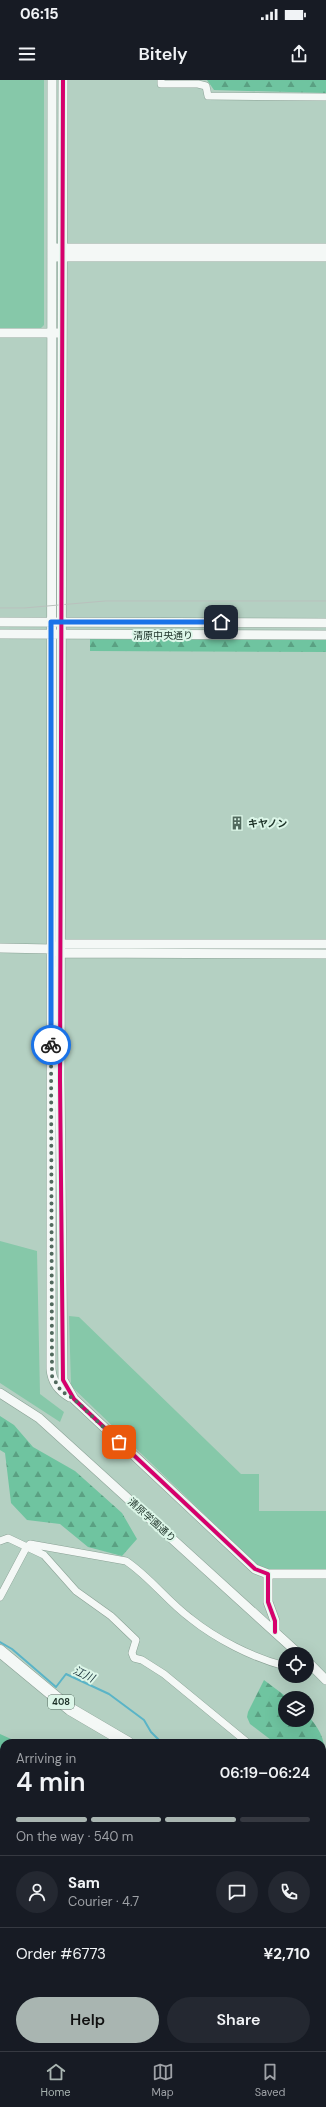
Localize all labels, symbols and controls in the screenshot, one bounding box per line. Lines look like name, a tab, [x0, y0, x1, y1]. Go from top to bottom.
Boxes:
text: 06:15	[20, 4, 59, 24]
text: Bitely	[138, 42, 188, 66]
icon: menu	[16, 43, 38, 65]
icon: share	[288, 43, 310, 65]
pin	[204, 605, 238, 639]
icon: home	[210, 611, 232, 633]
street label: 清原中央通り	[133, 629, 193, 642]
building icon: キヤノン	[229, 815, 245, 831]
place label: キヤノン	[248, 817, 287, 830]
courier	[31, 1025, 71, 1065]
icon: bike	[40, 1034, 62, 1056]
pin	[102, 1425, 136, 1459]
icon: bag	[108, 1431, 130, 1453]
street label: 清原学園通り	[125, 1495, 179, 1545]
map controls	[278, 1647, 314, 1727]
button: locate	[278, 1647, 314, 1683]
water label: 江川	[71, 1663, 98, 1685]
button: layers	[278, 1691, 314, 1727]
road number: 408	[48, 1695, 74, 1709]
text: Arriving in	[16, 1750, 76, 1767]
text: 06:19–06:24	[220, 1763, 310, 1783]
text: 4 min	[16, 1765, 86, 1799]
text: On the way · 540 m	[16, 1828, 133, 1845]
button: person	[16, 1871, 58, 1913]
button: chat	[216, 1871, 258, 1913]
button: phone	[268, 1871, 310, 1913]
text: Sam	[68, 1873, 100, 1893]
text: Courier · 4.7	[68, 1893, 139, 1910]
text: Order #6773	[16, 1944, 106, 1964]
text: ¥2,710	[264, 1944, 310, 1964]
button: Help	[16, 1997, 159, 2043]
button: Share	[167, 1997, 310, 2043]
tab: Home	[40, 2061, 71, 2099]
tab: Map	[152, 2061, 174, 2099]
tab: Saved	[255, 2061, 285, 2099]

